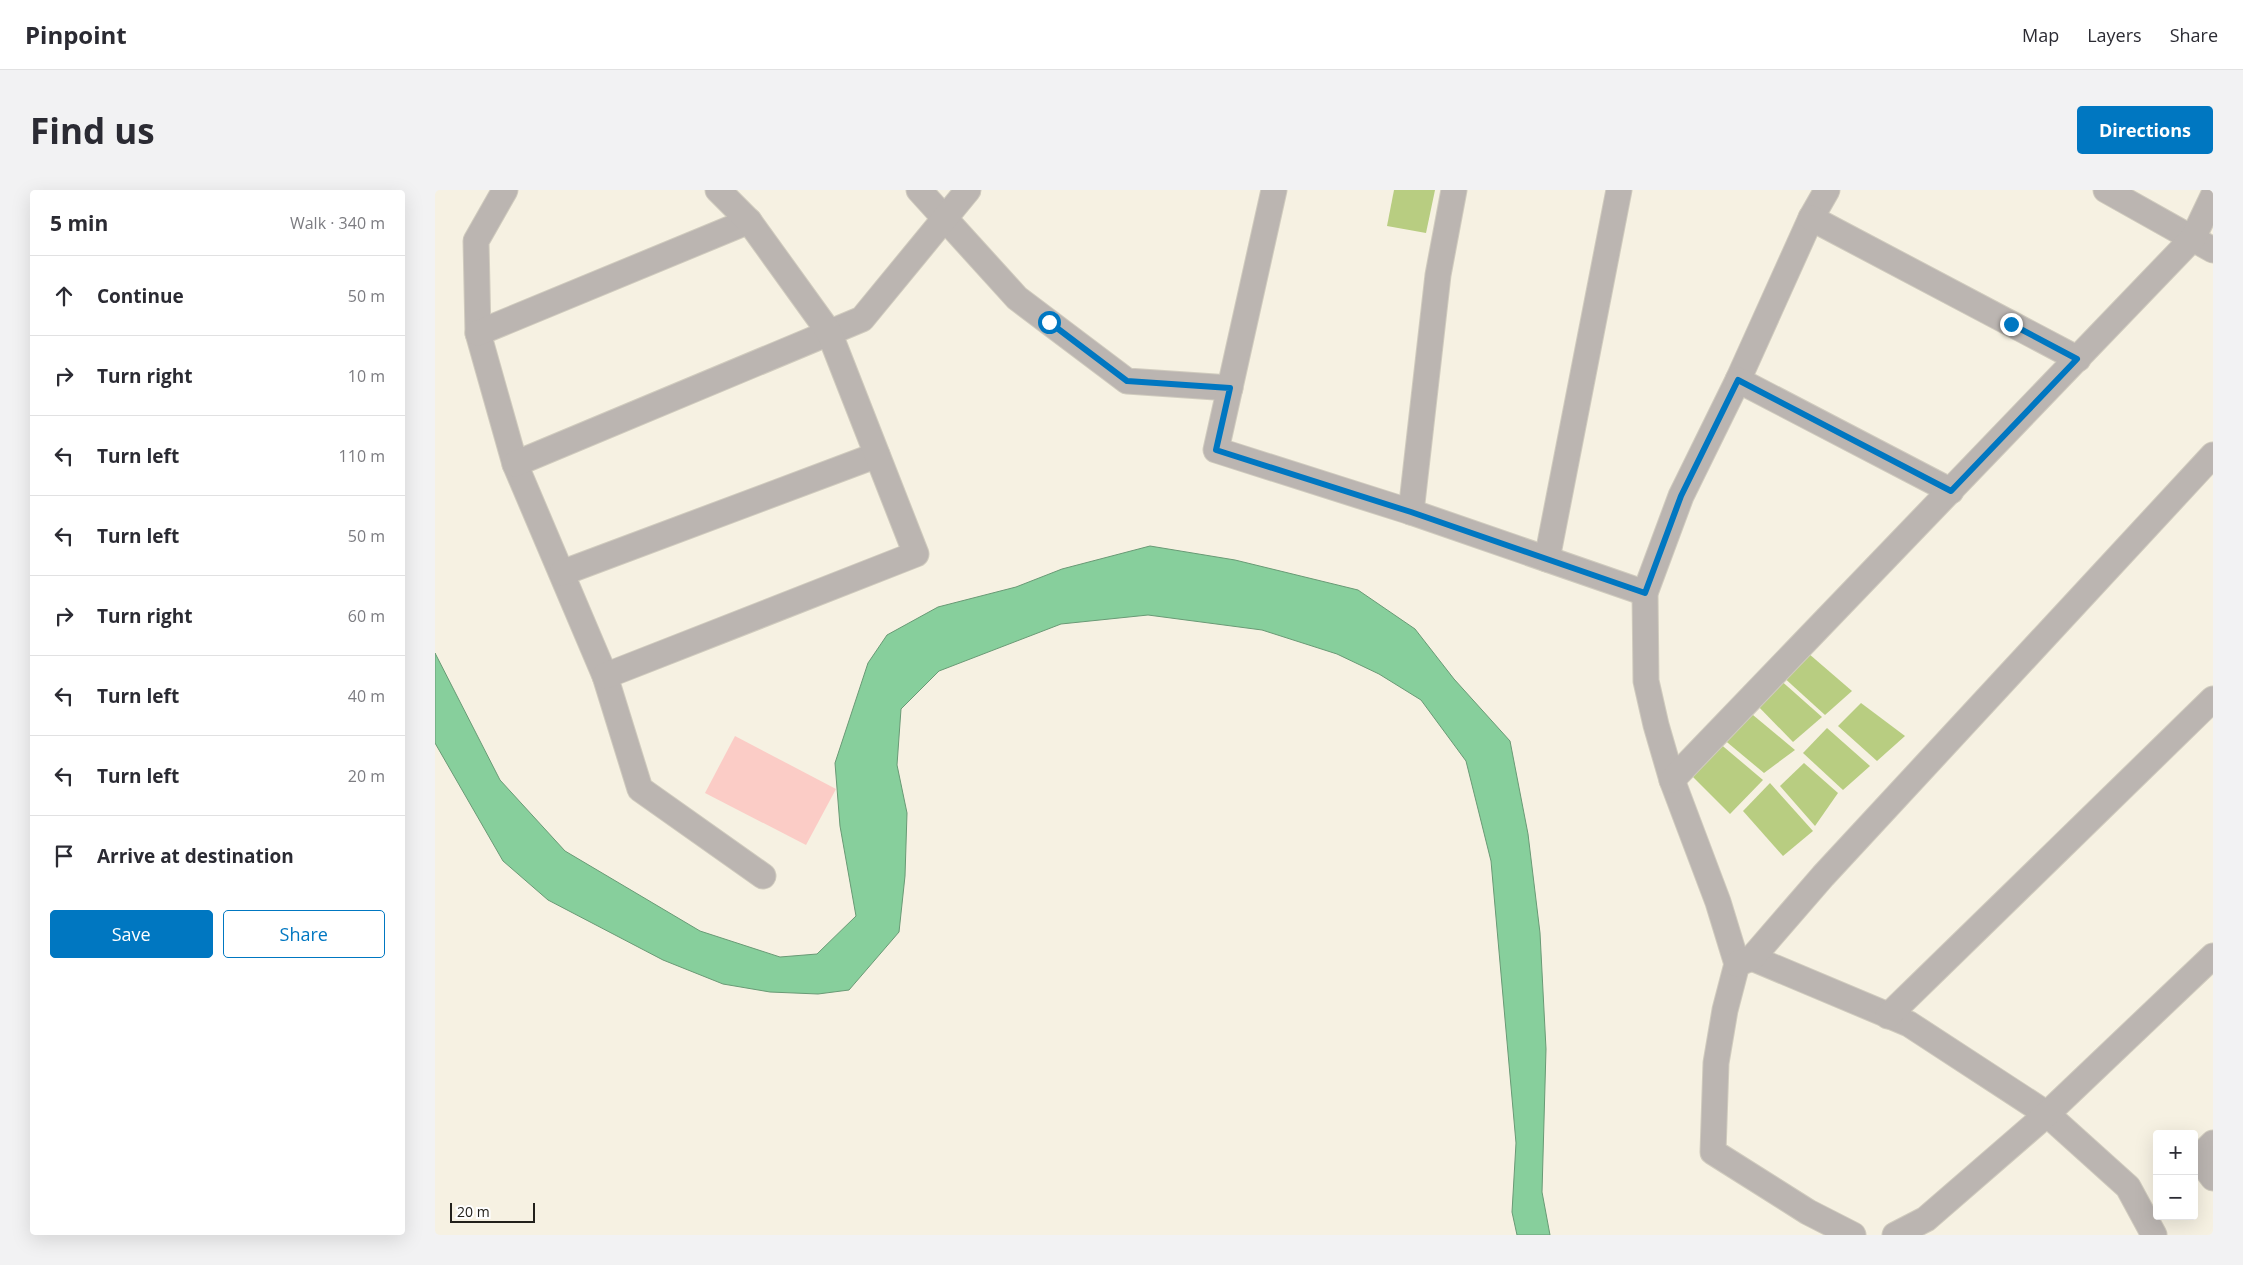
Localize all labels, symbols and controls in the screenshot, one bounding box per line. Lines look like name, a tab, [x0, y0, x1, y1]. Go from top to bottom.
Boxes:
text: Pinpoint	[25, 18, 127, 51]
text: Map	[2022, 23, 2059, 47]
text: Layers	[2087, 23, 2142, 47]
text: Share	[2170, 23, 2218, 47]
button: Directions	[2077, 106, 2213, 154]
text: Find us	[30, 107, 155, 154]
text: 5 min	[50, 209, 108, 237]
text: Walk · 340 m	[290, 212, 385, 234]
icon: ahead	[50, 282, 78, 310]
text: Continue	[97, 283, 184, 309]
text: 50 m	[348, 285, 385, 307]
route start	[1038, 311, 1061, 334]
route end	[2000, 313, 2023, 336]
icon: right	[50, 362, 78, 390]
text: Turn right	[97, 363, 192, 389]
text: 10 m	[348, 365, 385, 387]
icon: left	[50, 442, 78, 470]
text: Turn left	[97, 443, 179, 469]
text: 110 m	[339, 445, 385, 467]
icon: left	[50, 522, 78, 550]
text: Turn left	[97, 523, 179, 549]
text: 50 m	[348, 525, 385, 547]
icon: right	[50, 602, 78, 630]
text: Turn right	[97, 603, 192, 629]
text: 60 m	[348, 605, 385, 627]
icon: left	[50, 682, 78, 710]
text: Turn left	[97, 683, 179, 709]
text: 40 m	[348, 685, 385, 707]
icon: left	[50, 762, 78, 790]
text: Turn left	[97, 763, 179, 789]
text: 20 m	[348, 765, 385, 787]
icon: arrive	[50, 842, 78, 870]
text: Arrive at destination	[97, 843, 294, 869]
button: Save	[50, 910, 213, 958]
button: Share	[223, 910, 385, 958]
map controls	[2153, 1130, 2198, 1220]
button: +	[2153, 1130, 2198, 1175]
button: −	[2153, 1175, 2198, 1220]
scale bar	[450, 1200, 535, 1223]
text: 20 m	[457, 1202, 490, 1221]

